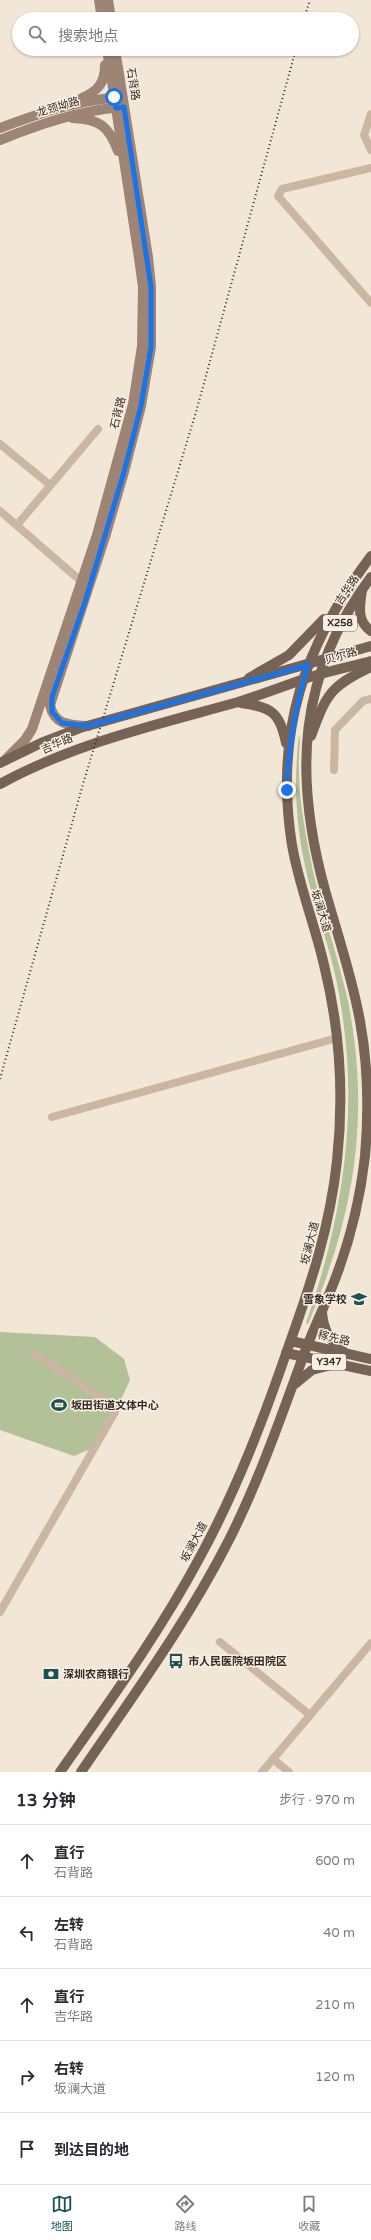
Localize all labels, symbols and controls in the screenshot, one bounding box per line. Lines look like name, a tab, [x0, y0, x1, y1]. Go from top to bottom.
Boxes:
search box	[12, 12, 359, 56]
icon: search	[26, 23, 48, 45]
text: 搜索地点	[58, 27, 118, 45]
street label: 石背路	[124, 67, 142, 101]
route start	[105, 88, 123, 106]
street label: 龙颈坳路	[35, 95, 81, 119]
street label: 石背路	[108, 395, 128, 431]
street label: 吉华路	[332, 573, 362, 607]
road number: X258	[323, 615, 357, 631]
street label: 贝尔路	[323, 645, 359, 667]
street label: 吉华路	[39, 732, 75, 756]
route end	[278, 781, 296, 799]
street label: 坂澜大道	[308, 888, 334, 934]
street label: 坂澜大道	[298, 1220, 322, 1266]
school or university icon: 雪象学校	[350, 1290, 368, 1308]
place label: 雪象学校	[303, 1293, 347, 1306]
street label: 稼先路	[316, 1328, 352, 1348]
road number: Y347	[312, 1354, 346, 1370]
sports icon: 坂田街道文体中心	[50, 1396, 68, 1414]
place label: 坂田街道文体中心	[71, 1399, 159, 1412]
street label: 坂澜大道	[178, 1520, 210, 1564]
bus stop icon: 市人民医院坂田院区	[167, 1652, 185, 1670]
place label: 市人民医院坂田院区	[188, 1655, 287, 1668]
bank icon: 深圳农商银行	[42, 1665, 60, 1683]
place label: 深圳农商银行	[63, 1668, 129, 1681]
text: 13 分钟	[16, 1790, 76, 1811]
text: 步行 · 970 m	[279, 1792, 355, 1808]
text: 直行	[54, 1844, 84, 1862]
icon: ahead	[16, 1850, 38, 1872]
text: 600 m	[315, 1853, 355, 1869]
text: 石背路	[54, 1865, 93, 1881]
text: 左转	[54, 1916, 84, 1934]
icon: left	[16, 1922, 38, 1944]
text: 40 m	[323, 1925, 355, 1941]
text: 石背路	[54, 1937, 93, 1953]
text: 直行	[54, 1988, 84, 2006]
icon: ahead	[16, 1994, 38, 2016]
text: 210 m	[315, 1997, 355, 2013]
text: 吉华路	[54, 2009, 93, 2025]
text: 右转	[54, 2060, 84, 2078]
icon: right	[16, 2066, 38, 2088]
text: 120 m	[315, 2069, 355, 2085]
text: 坂澜大道	[54, 2081, 106, 2097]
icon: arrive	[16, 2138, 38, 2160]
text: 到达目的地	[54, 2141, 129, 2159]
tab: 地图	[51, 2193, 73, 2233]
tab: 路线	[174, 2193, 196, 2233]
tab: 收藏	[298, 2193, 320, 2233]

